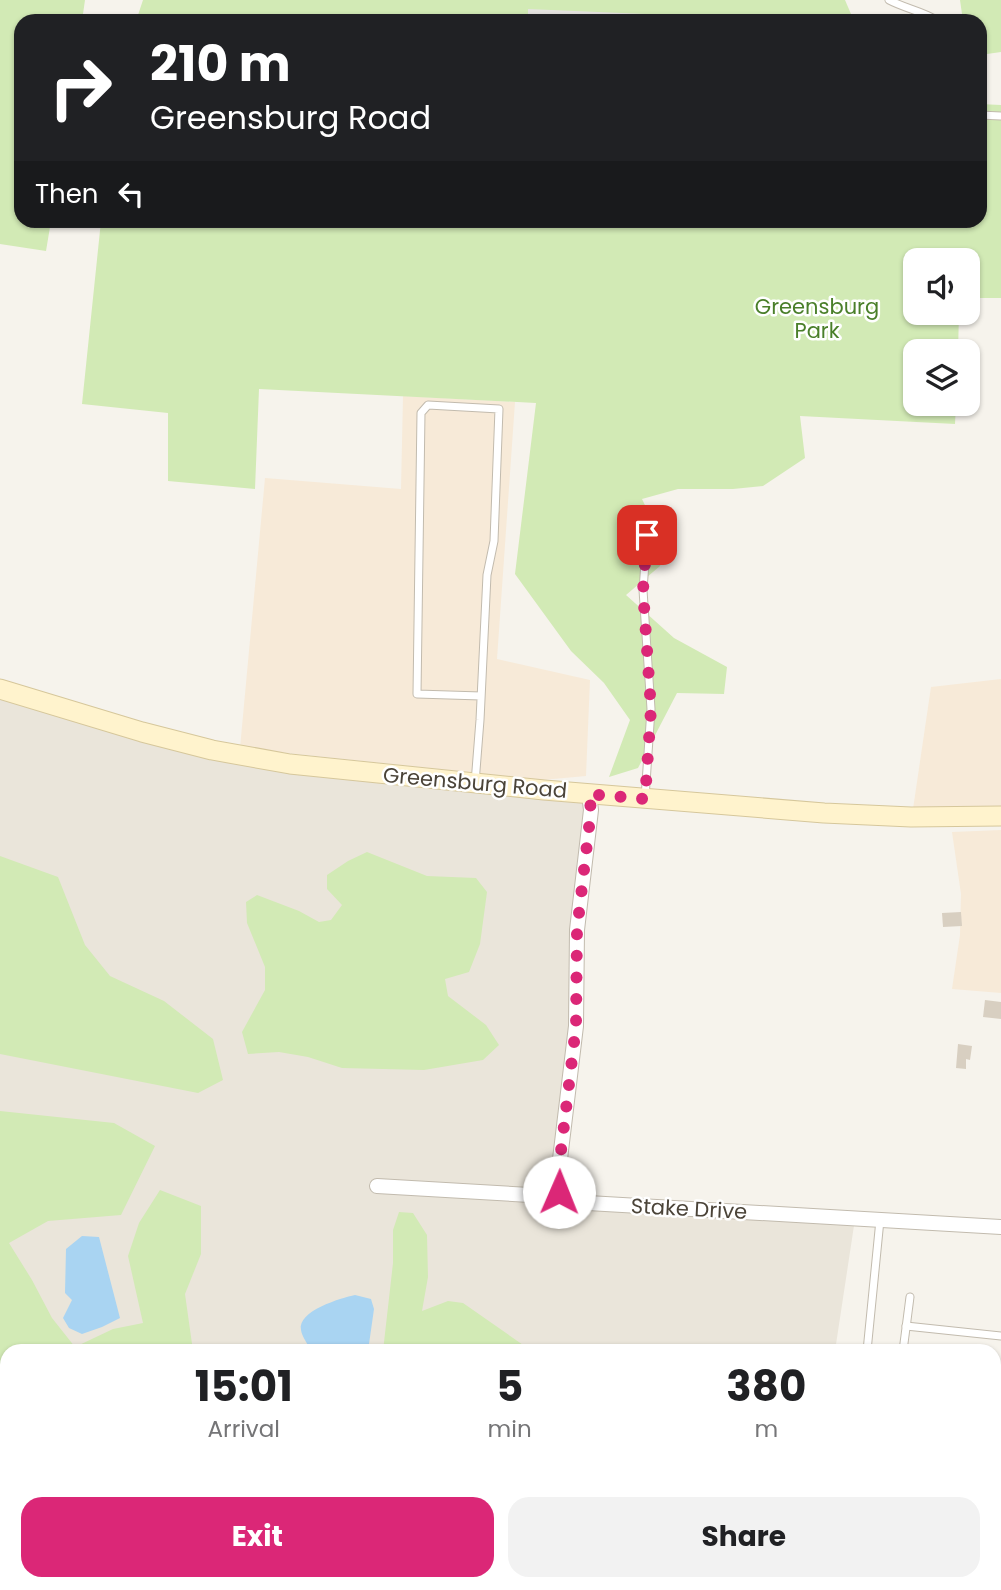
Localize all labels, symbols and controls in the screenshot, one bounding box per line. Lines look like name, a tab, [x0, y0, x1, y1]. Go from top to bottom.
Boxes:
text: 210 m	[150, 30, 291, 98]
icon: right	[35, 42, 126, 133]
text: Greensburg Road	[150, 95, 431, 140]
icon: left	[112, 175, 150, 213]
text: Then	[35, 176, 98, 212]
map controls	[903, 248, 980, 416]
button: sound	[903, 248, 980, 325]
park label: Greensburg Park	[755, 292, 879, 345]
button: layers	[903, 339, 980, 416]
pin	[617, 505, 677, 565]
icon: arrive	[628, 516, 666, 554]
street label: Greensburg Road	[382, 760, 568, 805]
position arrow	[522, 1155, 596, 1229]
street label: Stake Drive	[630, 1191, 748, 1226]
text: 15:01	[195, 1357, 293, 1416]
text: 5	[496, 1357, 523, 1416]
text: 380	[726, 1357, 806, 1416]
text: Arrival	[208, 1413, 280, 1445]
text: min	[488, 1413, 532, 1445]
text: m	[754, 1413, 778, 1445]
button: Exit	[21, 1497, 494, 1577]
button: Share	[508, 1497, 980, 1577]

